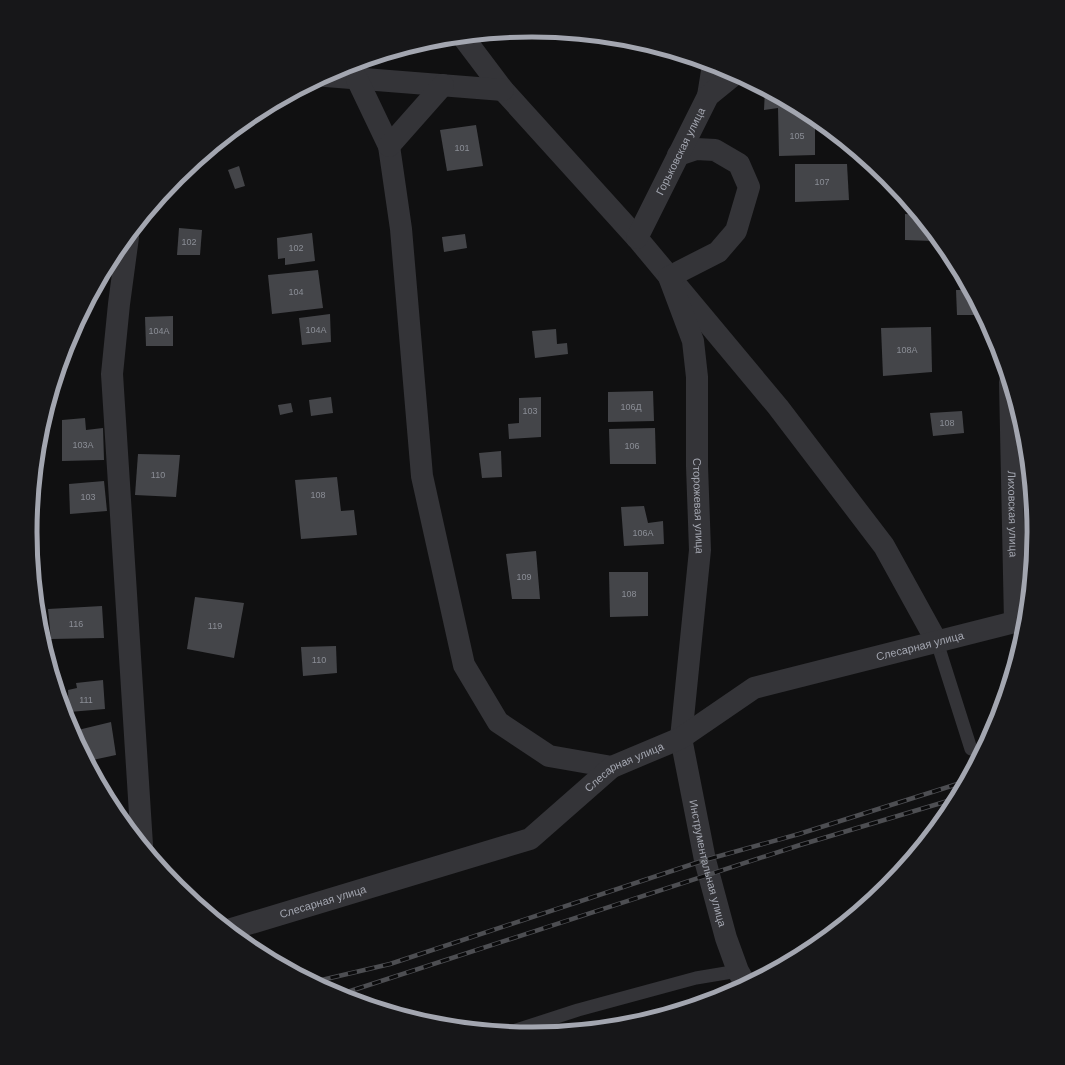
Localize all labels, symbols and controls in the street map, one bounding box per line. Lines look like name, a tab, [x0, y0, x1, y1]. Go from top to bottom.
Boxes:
street label: Горьковская улица	[654, 105, 708, 197]
house number: 105	[789, 131, 805, 141]
house number: 101	[454, 143, 470, 153]
house number: 107	[814, 177, 830, 187]
house number: 102	[181, 237, 197, 247]
house number: 102	[288, 243, 304, 253]
house number: 104	[288, 287, 304, 297]
house number: 104А	[305, 325, 327, 335]
house number: 104А	[148, 326, 170, 336]
house number: 108А	[896, 345, 918, 355]
house number: 106Д	[620, 402, 642, 412]
house number: 103	[522, 406, 538, 416]
house number: 108	[939, 418, 955, 428]
house number: 103А	[72, 440, 94, 450]
house number: 106	[624, 441, 640, 451]
street label: Сторожевая улица	[691, 458, 706, 555]
house number: 110	[151, 470, 165, 480]
street label: Лиховская улица	[1006, 471, 1020, 558]
house number: 108	[310, 490, 326, 500]
house number: 103	[80, 492, 96, 502]
house number: 106А	[632, 528, 654, 538]
house number: 109	[516, 572, 532, 582]
house number: 108	[621, 589, 637, 599]
house number: 116	[69, 619, 83, 629]
house number: 119	[208, 621, 222, 631]
street label: Слесарная улица	[875, 629, 966, 663]
house number: 110	[312, 655, 326, 665]
house number: 111	[79, 695, 93, 705]
street label: Слесарная улица	[582, 740, 666, 794]
street label: Инструментальная улица	[687, 798, 729, 929]
street label: Слесарная улица	[278, 882, 368, 920]

